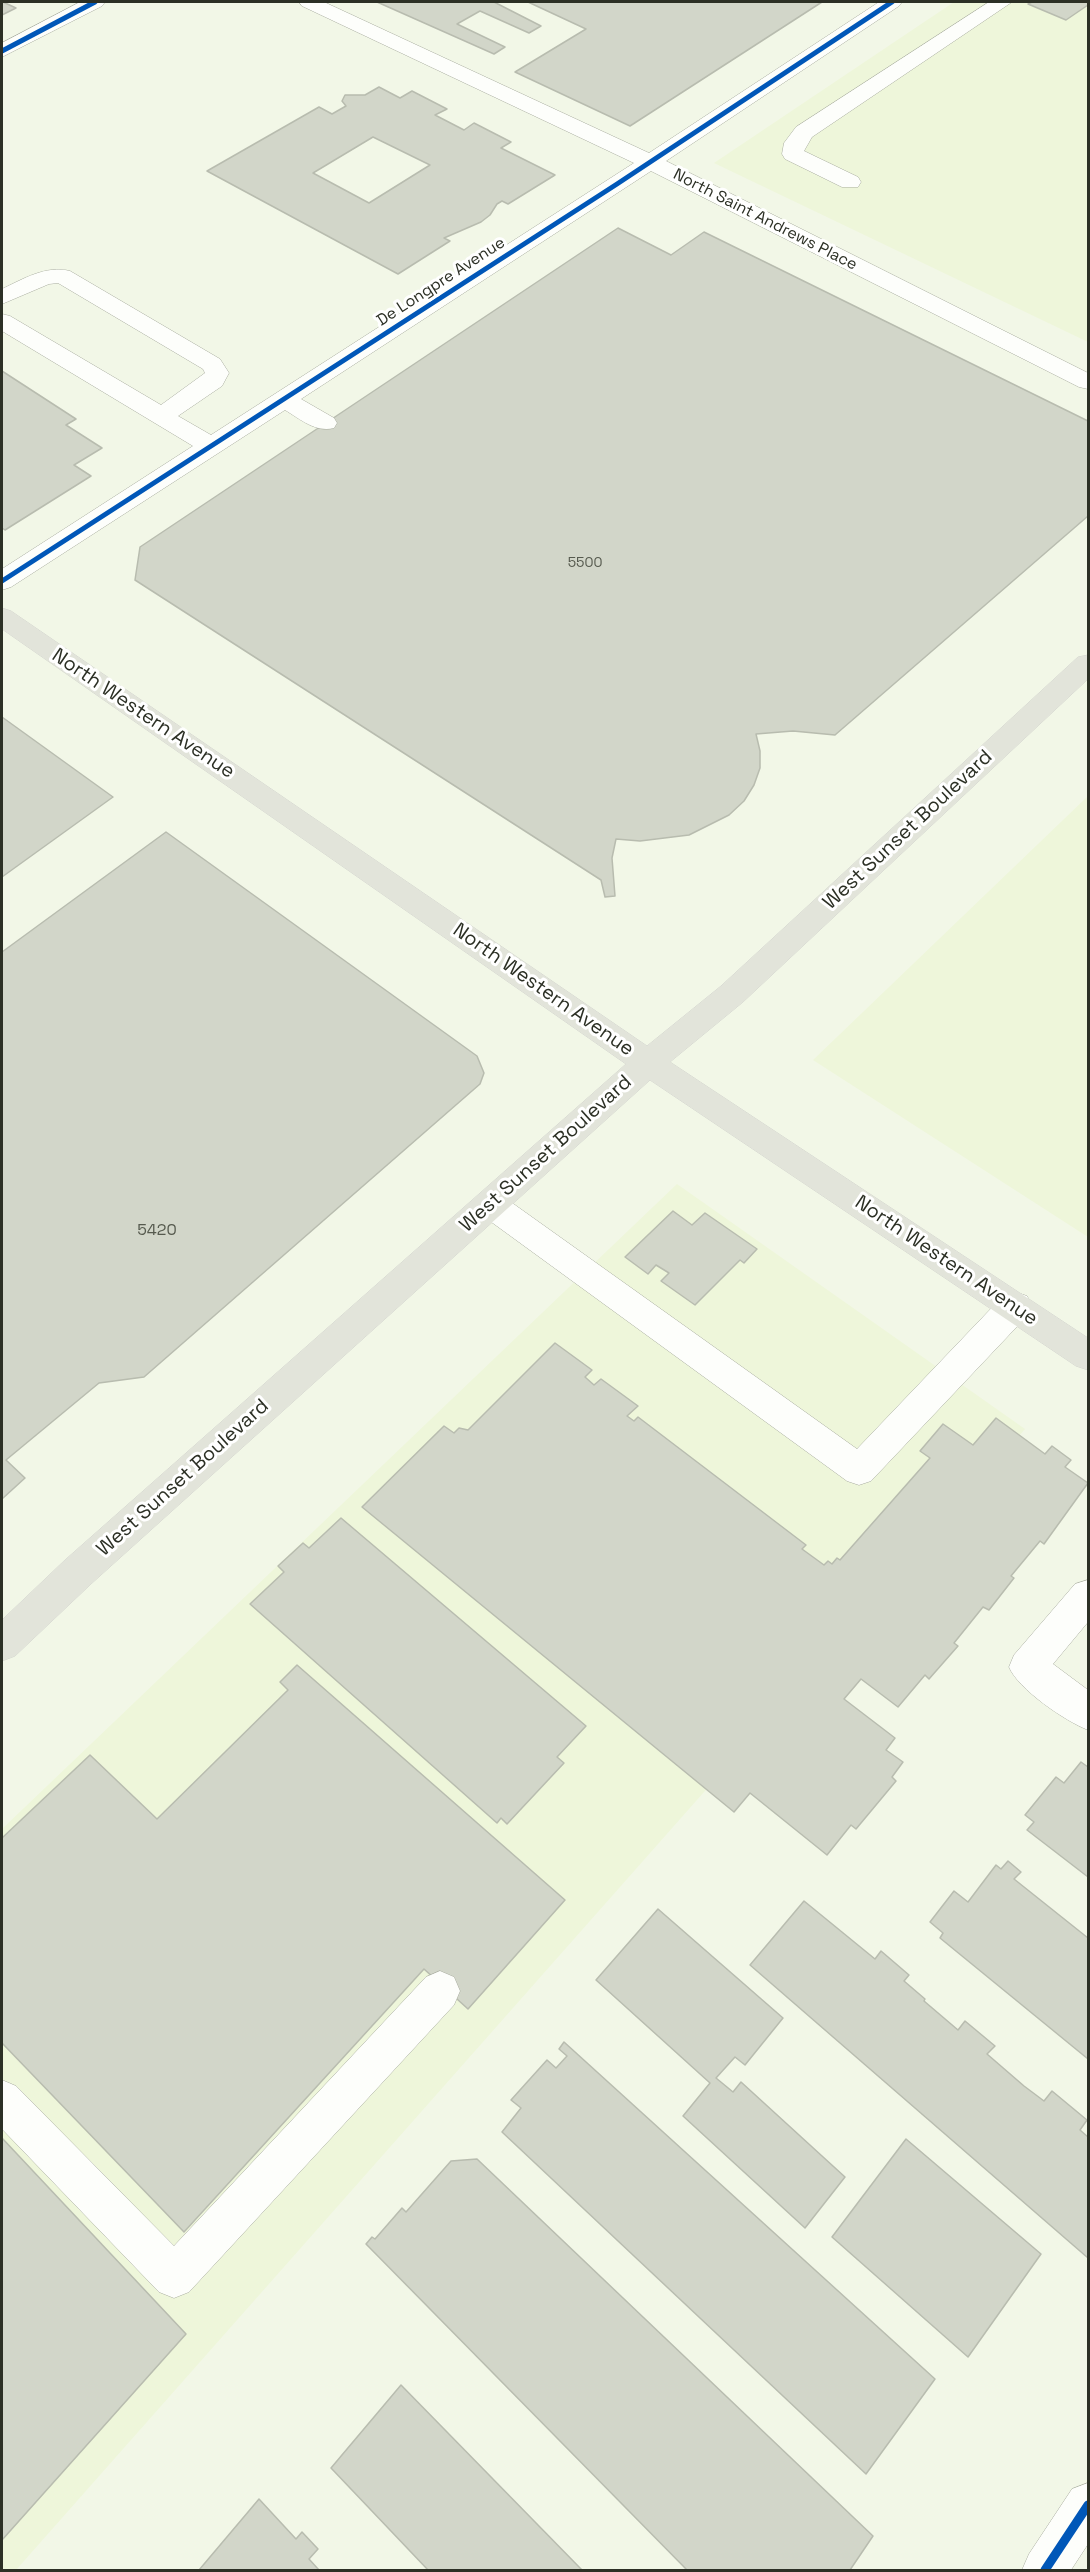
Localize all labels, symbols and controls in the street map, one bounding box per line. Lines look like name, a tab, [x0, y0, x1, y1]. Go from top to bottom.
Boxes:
street label: North Saint Andrews Place	[670, 165, 860, 275]
street label: De Longpre Avenue	[373, 233, 509, 331]
house number: 5500	[568, 555, 602, 571]
street label: North Western Avenue	[47, 644, 239, 784]
street label: West Sunset Boulevard	[818, 745, 998, 915]
street label: North Western Avenue	[448, 918, 638, 1062]
street label: West Sunset Boulevard	[455, 1070, 637, 1238]
street label: North Western Avenue	[850, 1191, 1042, 1331]
house number: 5420	[137, 1221, 177, 1241]
street label: West Sunset Boulevard	[92, 1394, 274, 1562]

